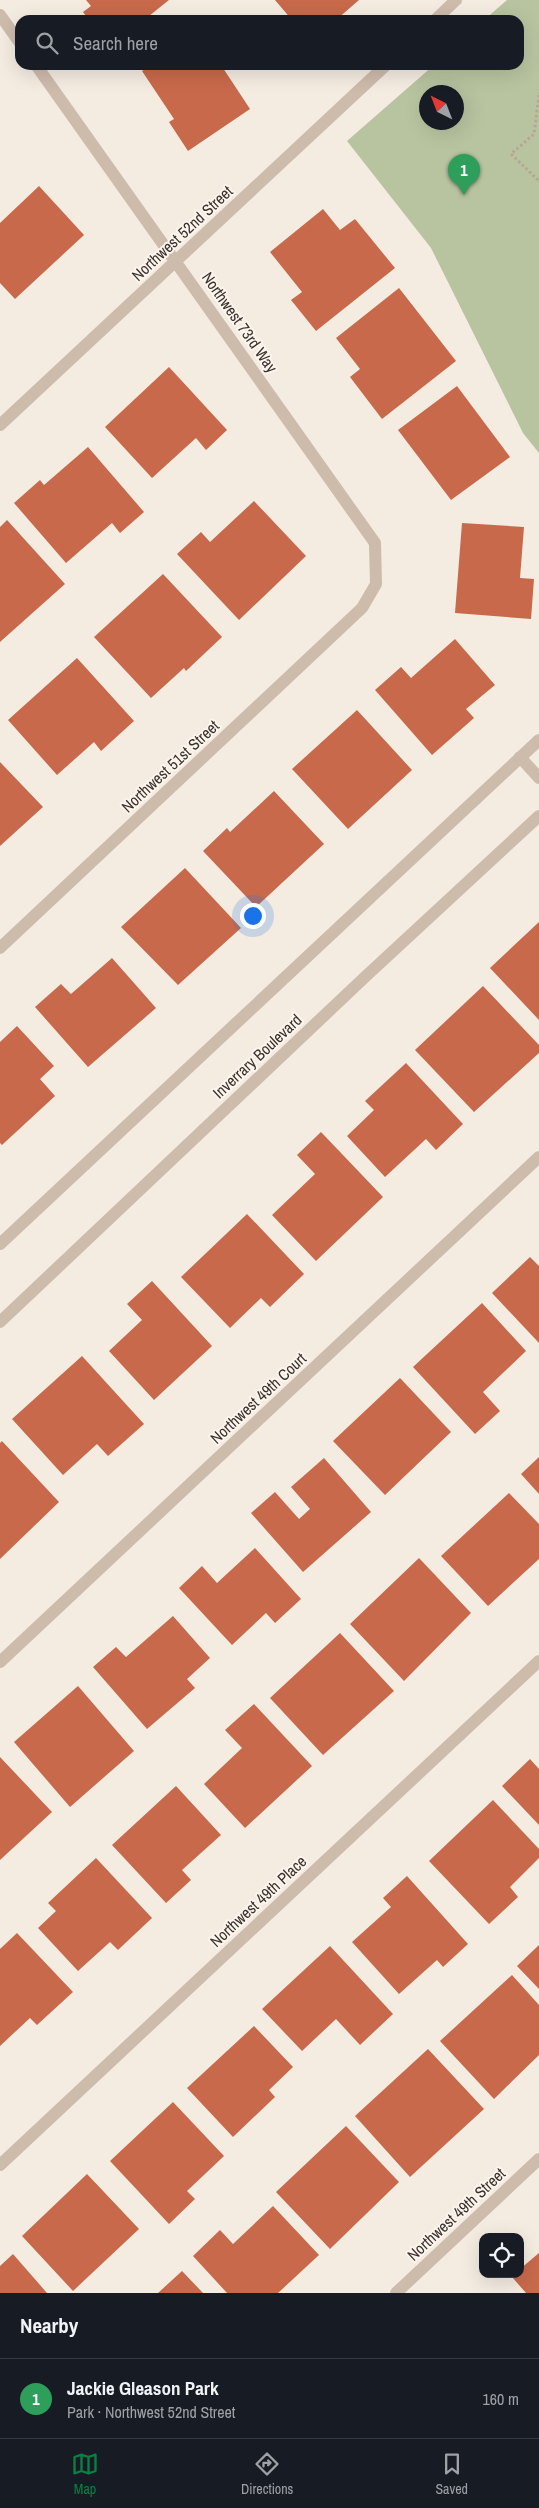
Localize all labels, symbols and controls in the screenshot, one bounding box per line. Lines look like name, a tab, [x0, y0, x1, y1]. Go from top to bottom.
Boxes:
search box	[15, 15, 524, 70]
icon: search	[33, 29, 61, 57]
text: Search here	[73, 30, 158, 56]
north arrow	[419, 85, 464, 130]
pin: 1	[448, 154, 480, 195]
street label: Northwest 52nd Street	[127, 180, 237, 286]
street label: Northwest 73rd Way	[197, 267, 283, 377]
street label: Northwest 51st Street	[116, 715, 224, 817]
your location	[240, 903, 266, 929]
street label: Inverrary Boulevard	[208, 1009, 306, 1103]
street label: Northwest 49th Court	[205, 1347, 311, 1448]
street label: Northwest 49th Place	[205, 1850, 311, 1952]
street label: Northwest 49th Street	[402, 2162, 510, 2265]
map controls	[479, 2233, 524, 2278]
button: locate	[479, 2233, 524, 2278]
text: Nearby	[20, 2311, 78, 2340]
text: Jackie Gleason Park	[67, 2375, 219, 2401]
text: 1	[32, 2388, 40, 2410]
text: 160 m	[483, 2388, 519, 2410]
text: Park · Northwest 52nd Street	[67, 2401, 235, 2423]
tab: Map	[71, 2450, 99, 2498]
tab: Directions	[241, 2450, 293, 2498]
tab: Saved	[435, 2450, 468, 2498]

